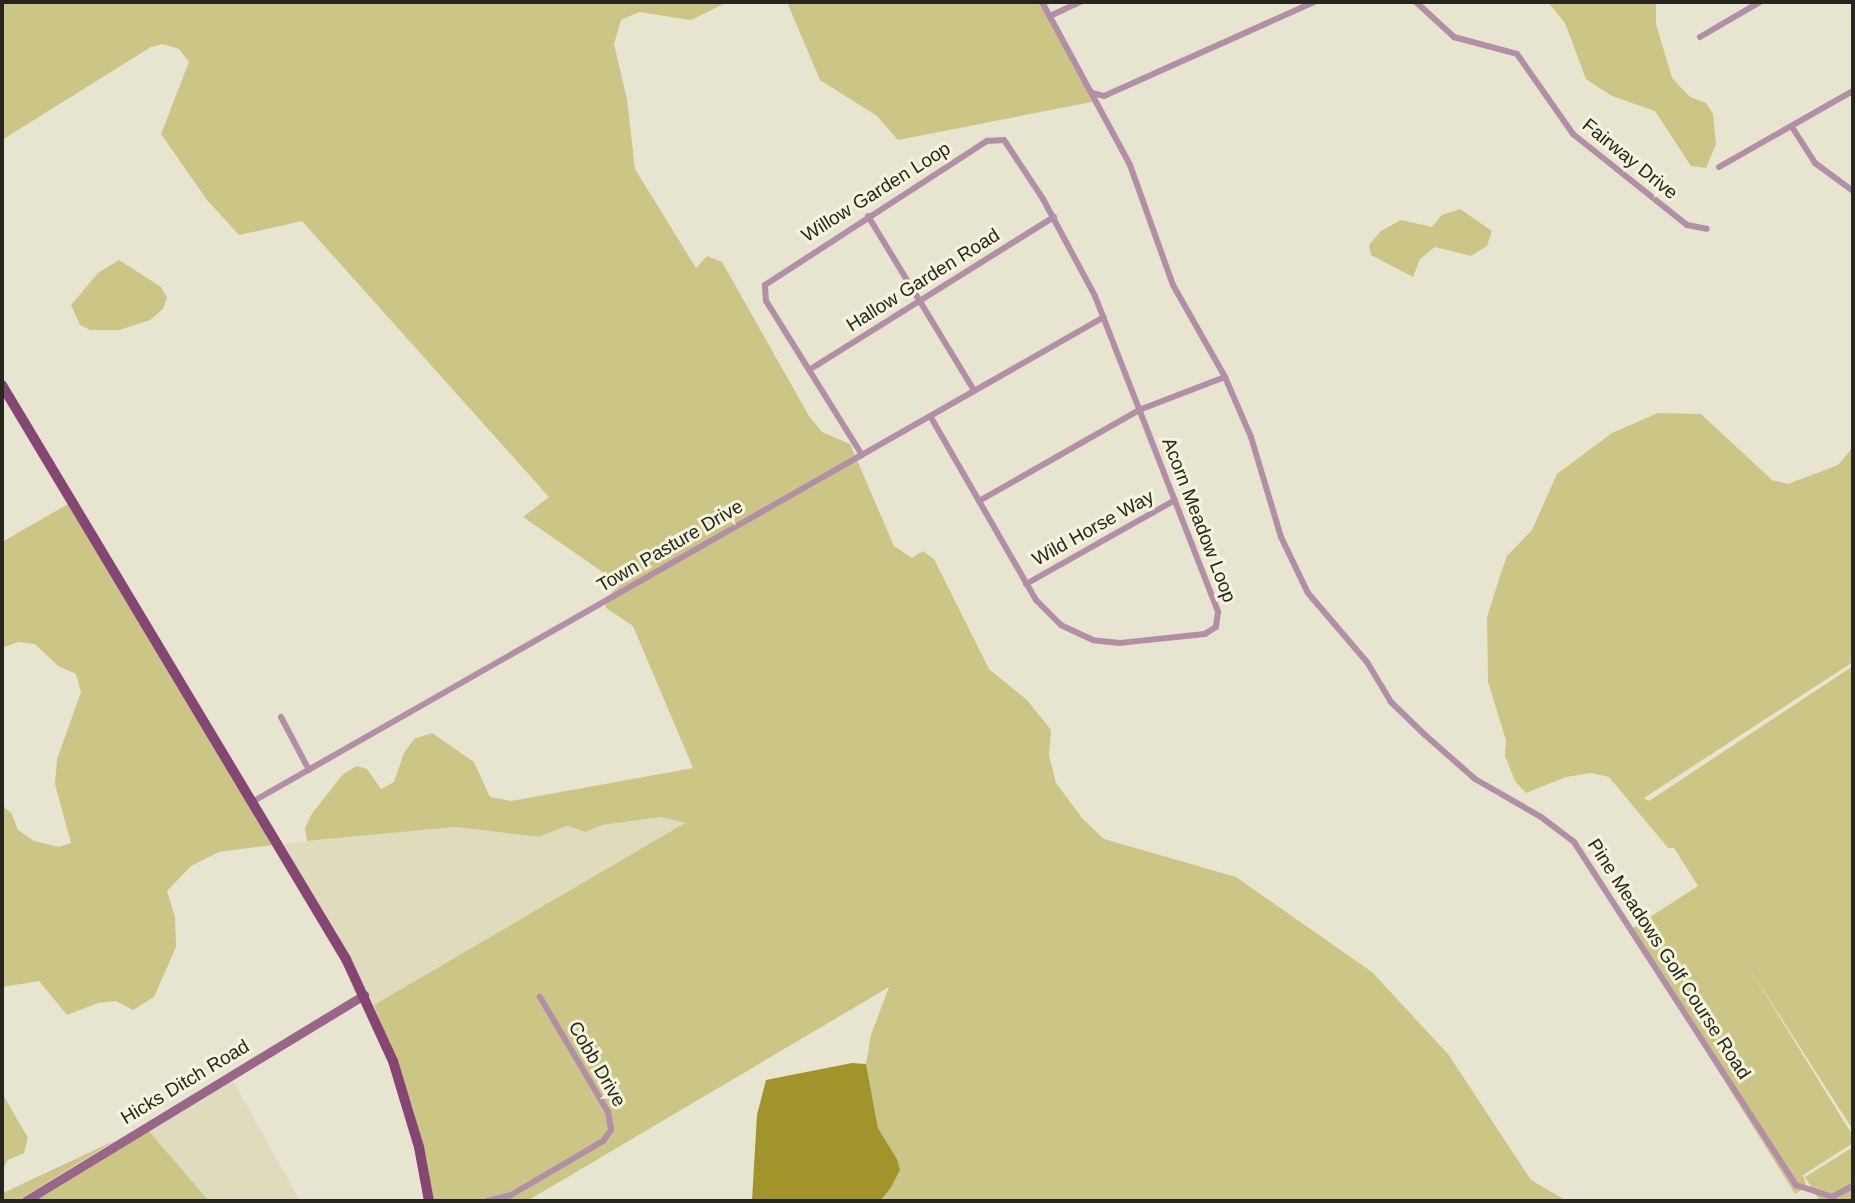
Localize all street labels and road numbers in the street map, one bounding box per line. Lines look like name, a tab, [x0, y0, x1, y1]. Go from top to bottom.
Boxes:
street label: Fairway Drive	[1578, 114, 1682, 204]
street label: Willow Garden Loop	[797, 137, 955, 247]
street label: Hallow Garden Road	[842, 224, 1004, 336]
street label: Acorn Meadow Loop	[1157, 435, 1241, 605]
street label: Wild Horse Way	[1028, 485, 1158, 571]
street label: Town Pasture Drive	[593, 495, 747, 597]
street label: Pine Meadows Golf Course Road	[1583, 835, 1755, 1083]
street label: Cobb Drive	[563, 1017, 631, 1111]
street label: Hicks Ditch Road	[117, 1035, 253, 1129]

